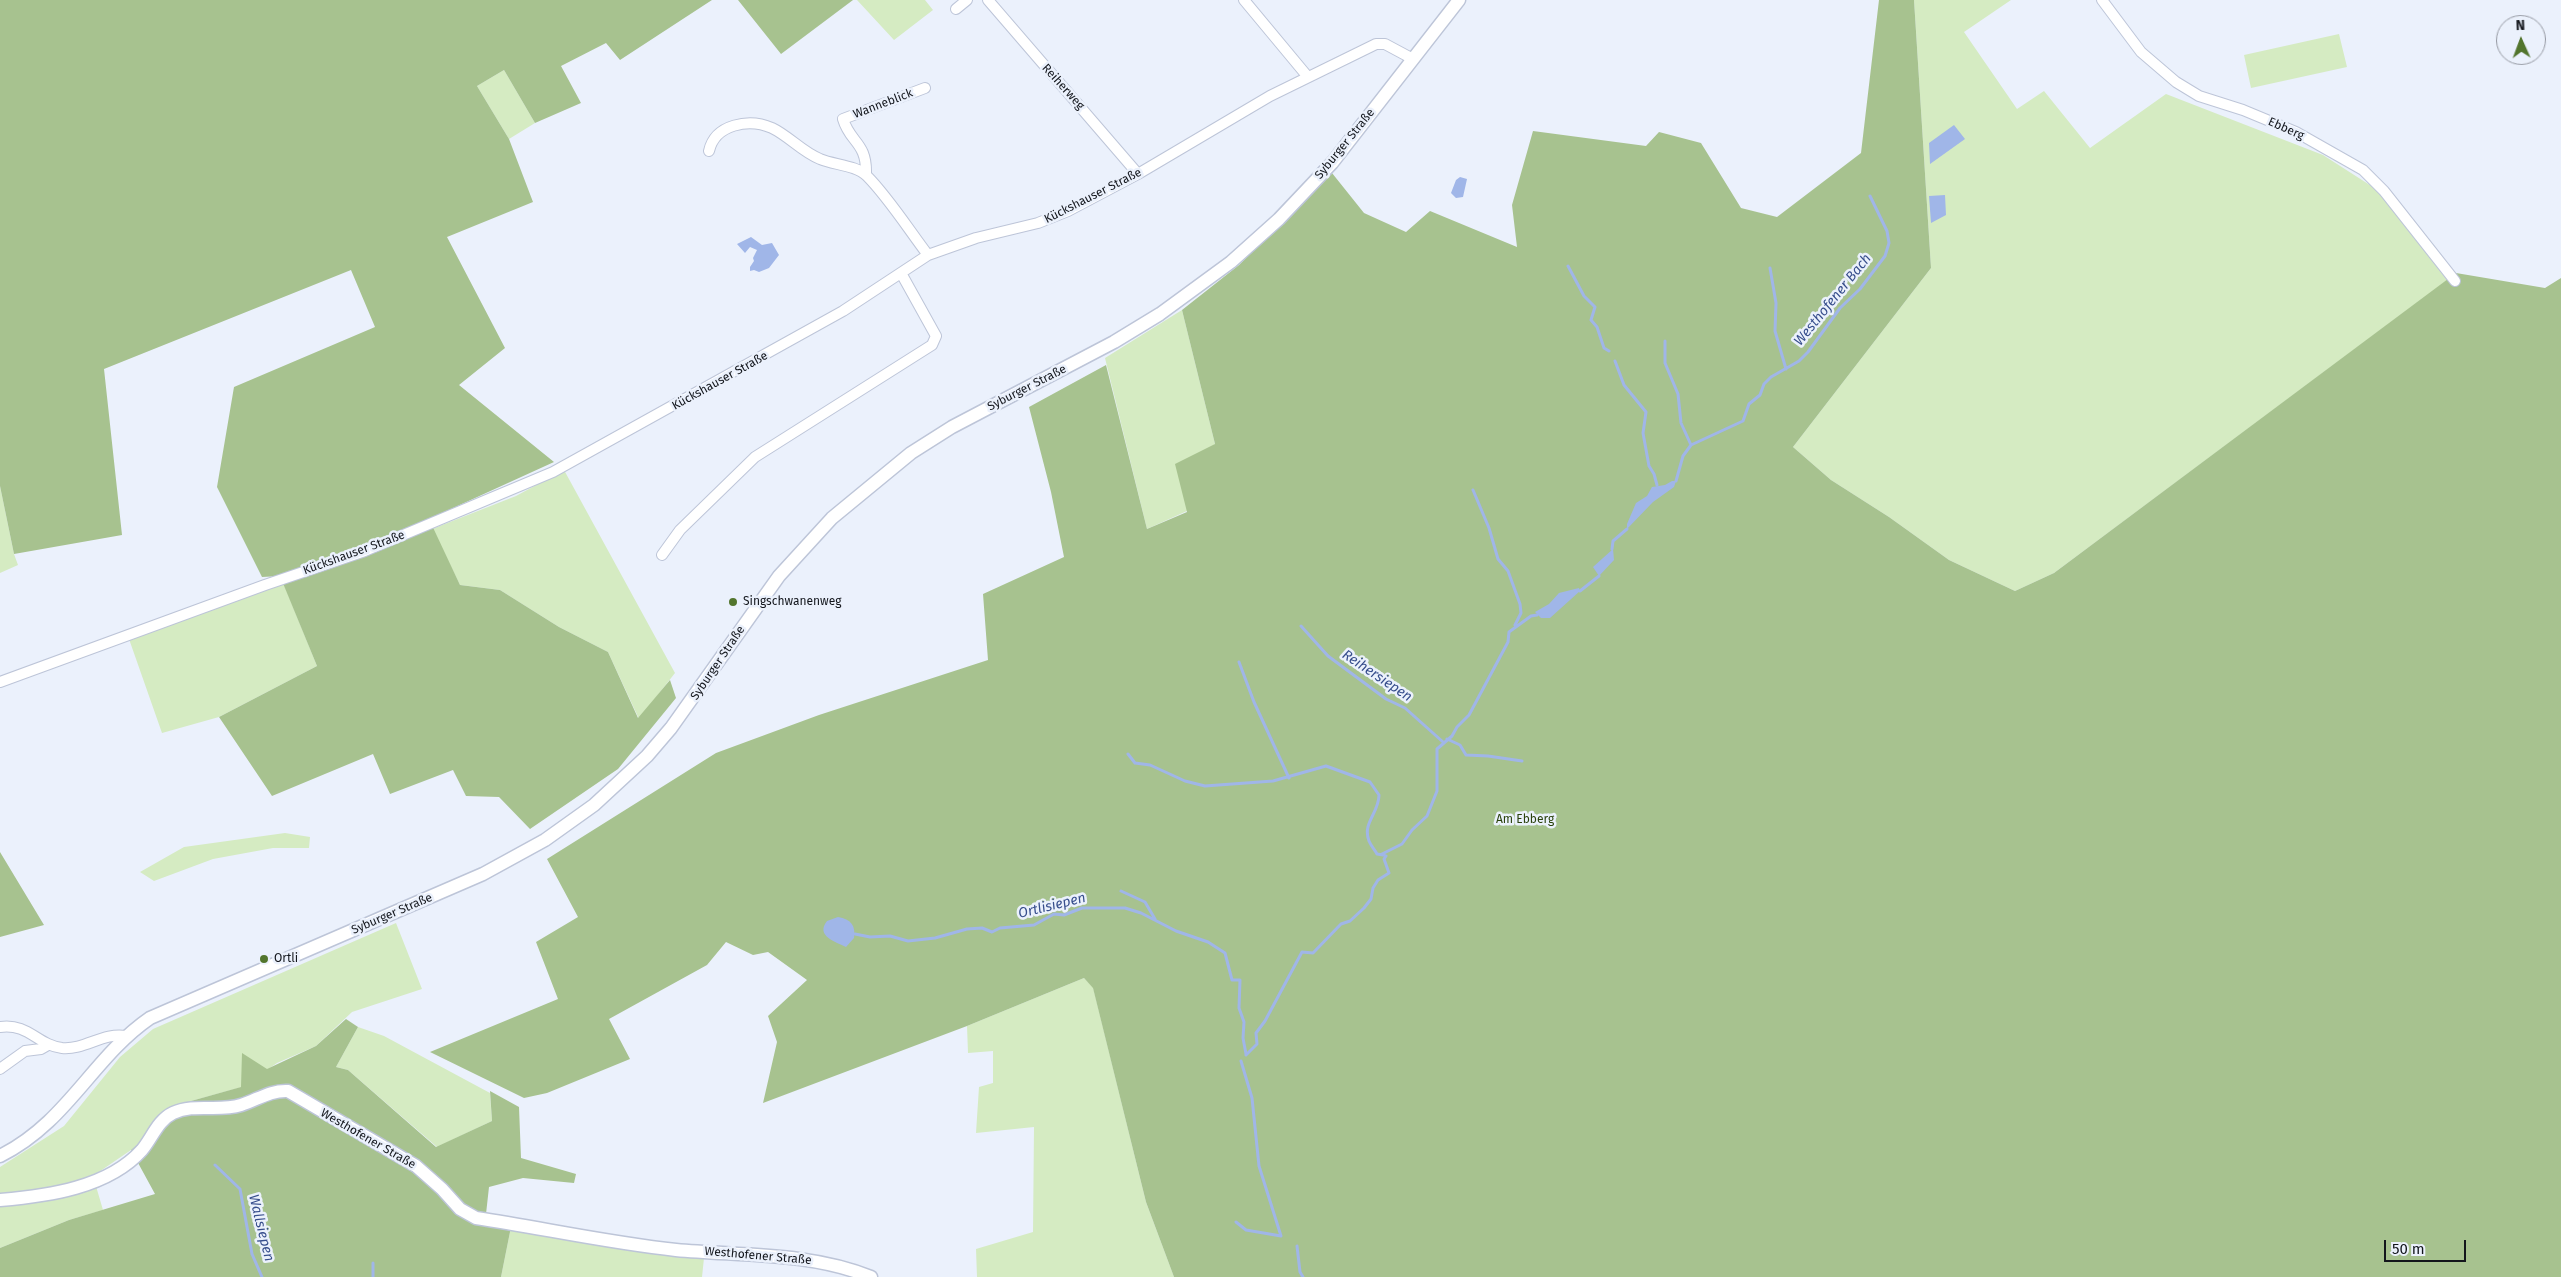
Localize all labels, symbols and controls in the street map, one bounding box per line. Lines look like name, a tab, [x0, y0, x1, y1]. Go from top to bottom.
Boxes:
north arrow	[2496, 15, 2546, 65]
text: N	[2516, 17, 2525, 34]
street label: Reiherweg	[1039, 61, 1087, 113]
street label: Wanneblick	[851, 86, 915, 122]
street label: Syburger Straße	[1312, 106, 1378, 182]
street label: Ebberg	[2266, 115, 2306, 143]
street label: Kückshauser Straße	[1042, 165, 1144, 227]
water label: Westhofener Bach	[1791, 251, 1875, 349]
street label: Kückshauser Straße	[670, 349, 770, 413]
street label: Syburger Straße	[985, 362, 1069, 414]
street label: Kückshauser Straße	[301, 528, 407, 578]
place label: Singschwanenweg	[743, 595, 841, 609]
marker: Singschwanenweg	[727, 596, 739, 608]
street label: Syburger Straße	[688, 623, 748, 703]
water label: Reihersiepen	[1339, 646, 1415, 706]
park label: Am Ebberg	[1496, 813, 1554, 827]
street label: Syburger Straße	[349, 890, 435, 938]
water label: Ortlisiepen	[1017, 890, 1087, 922]
place label: Ortli	[274, 952, 298, 966]
marker: Ortli	[258, 953, 270, 965]
street label: Westhofener Straße	[318, 1106, 418, 1172]
water label: Wallsiepen	[245, 1193, 277, 1263]
scale bar	[2386, 1230, 2468, 1262]
text: 50 m	[2392, 1240, 2425, 1258]
street label: Westhofener Straße	[704, 1244, 812, 1268]

